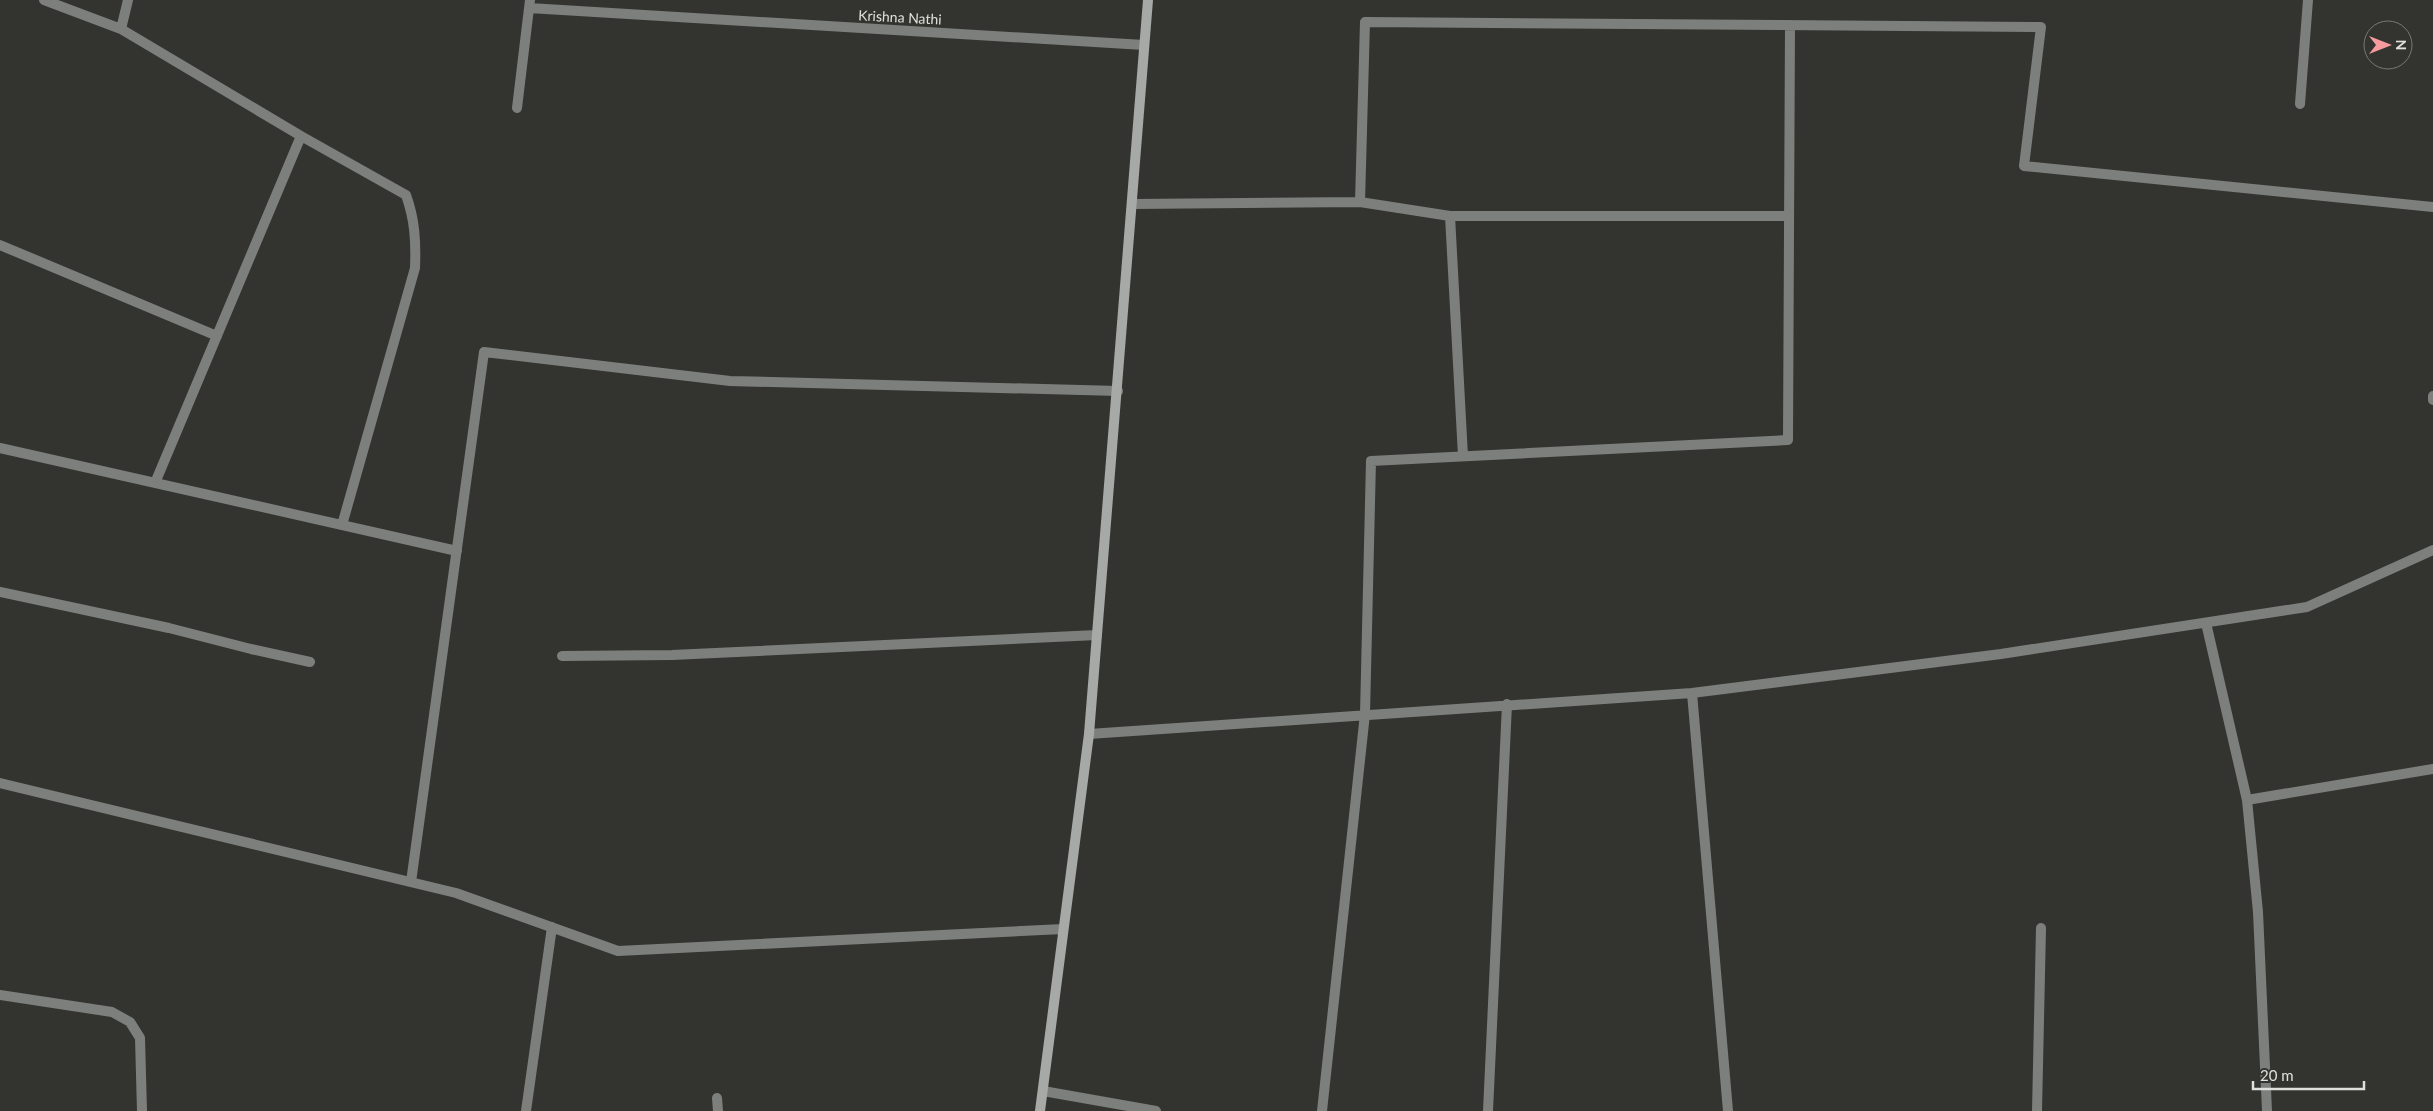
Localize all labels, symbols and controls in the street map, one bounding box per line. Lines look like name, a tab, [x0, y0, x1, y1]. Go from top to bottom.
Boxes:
street label: Krishna Nathi	[858, 6, 942, 28]
north arrow	[2363, 20, 2413, 70]
text: N	[2393, 40, 2410, 50]
scale bar	[2253, 1058, 2364, 1090]
text: 20 m	[2260, 1066, 2294, 1084]

